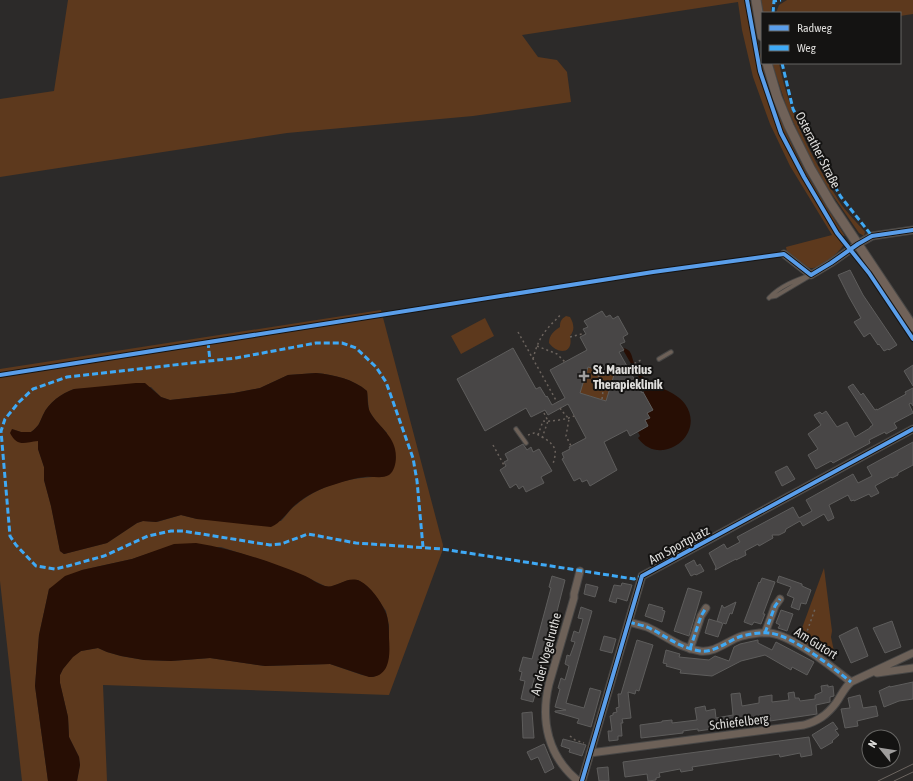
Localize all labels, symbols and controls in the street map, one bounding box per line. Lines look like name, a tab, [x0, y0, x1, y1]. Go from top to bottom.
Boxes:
legend	[761, 12, 901, 64]
text: Radweg	[797, 21, 833, 35]
text: Weg	[797, 41, 817, 55]
street label: Osterather Straße	[792, 109, 844, 191]
place label: St. Mauritius Therapieklinik	[593, 362, 663, 392]
marker: St. Mauritius Therapieklinik	[578, 370, 590, 382]
street label: Am Sportplatz	[646, 523, 712, 567]
street label: An der Vogelruthe	[528, 611, 564, 697]
street label: Am Gutort	[792, 624, 840, 662]
street label: Schiefelberg	[709, 711, 770, 733]
north arrow	[861, 729, 901, 769]
text: N	[866, 738, 879, 750]

